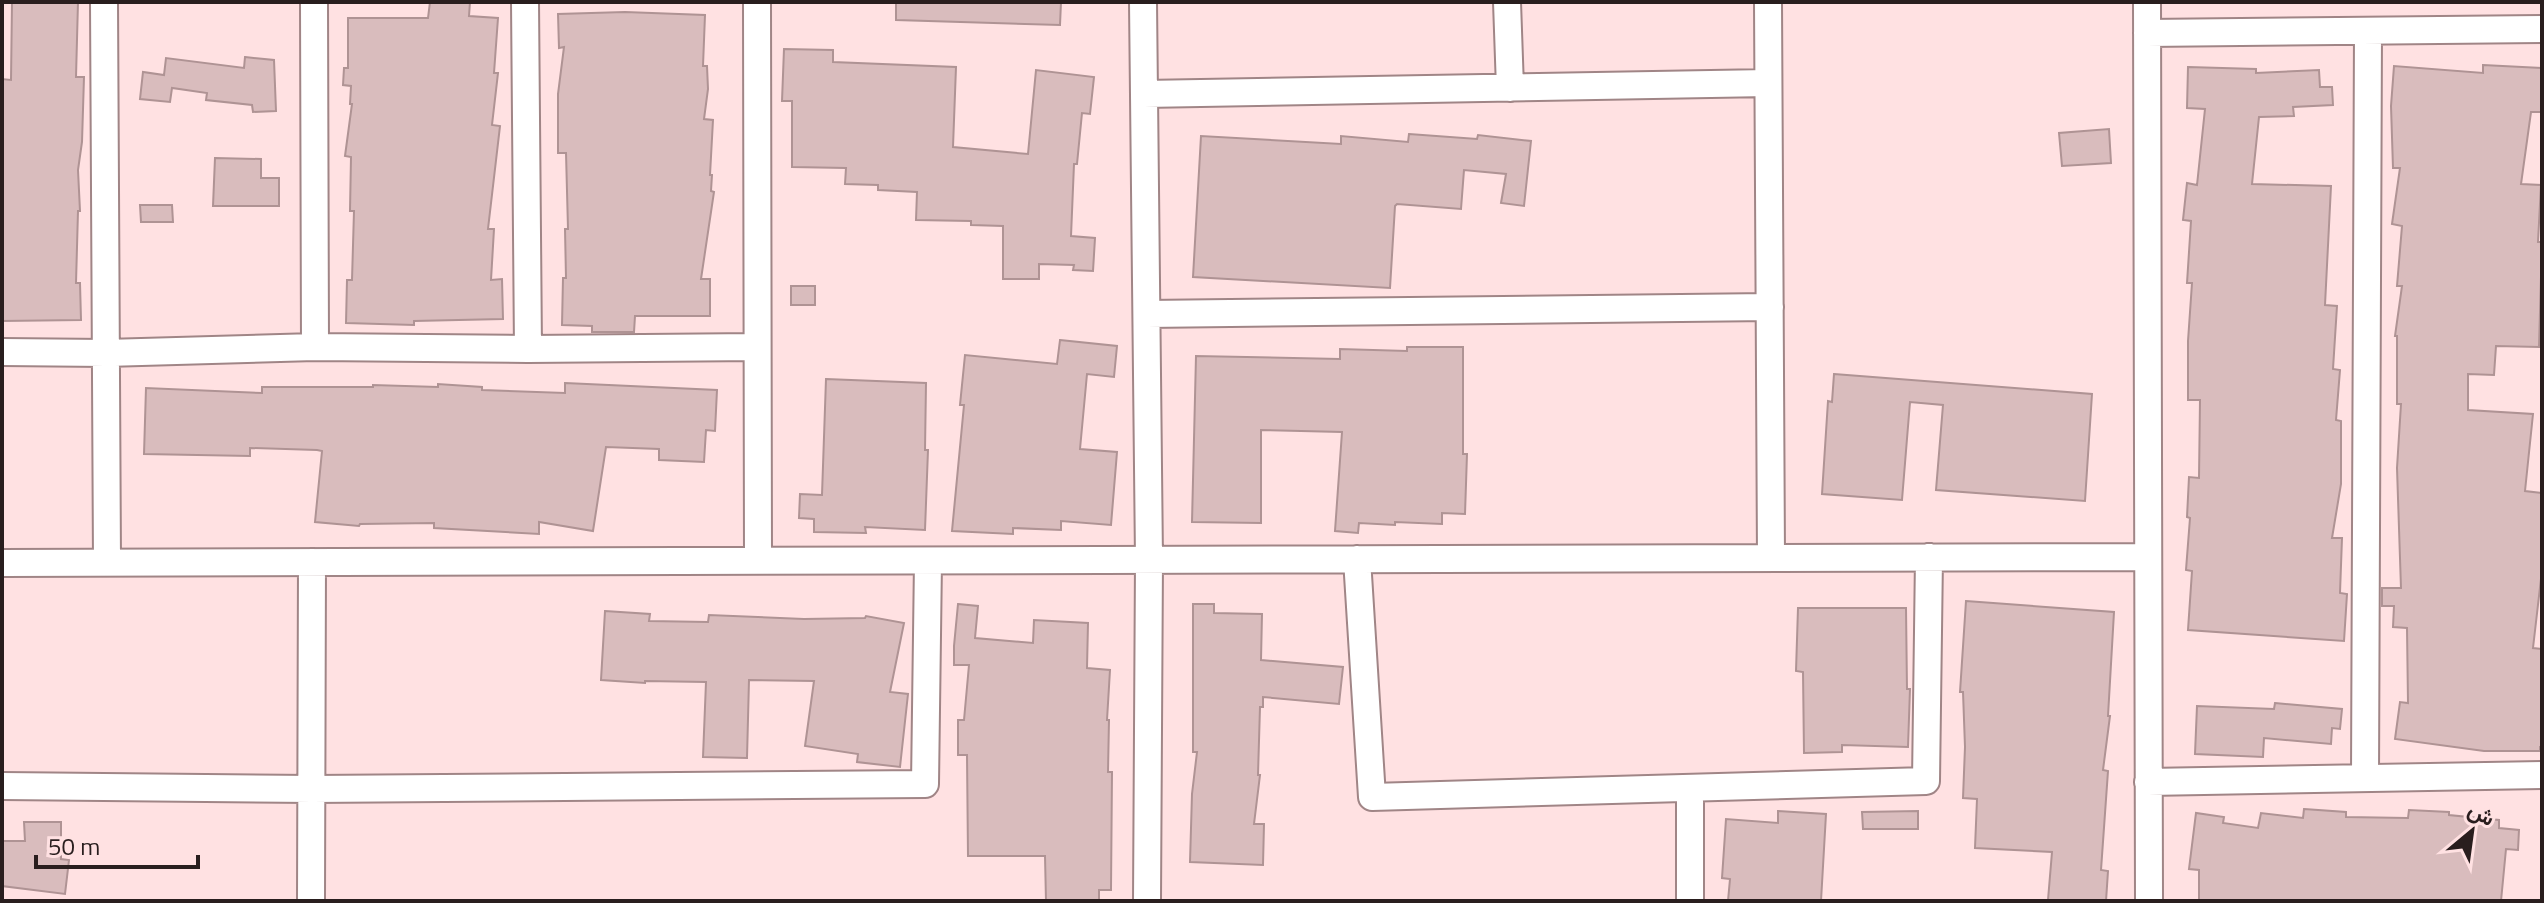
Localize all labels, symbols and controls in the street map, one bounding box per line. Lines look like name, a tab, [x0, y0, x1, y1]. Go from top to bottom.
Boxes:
north arrow	[2432, 791, 2512, 871]
text: ش	[2462, 792, 2501, 835]
scale bar	[36, 819, 198, 869]
text: 50 m	[48, 828, 100, 864]

